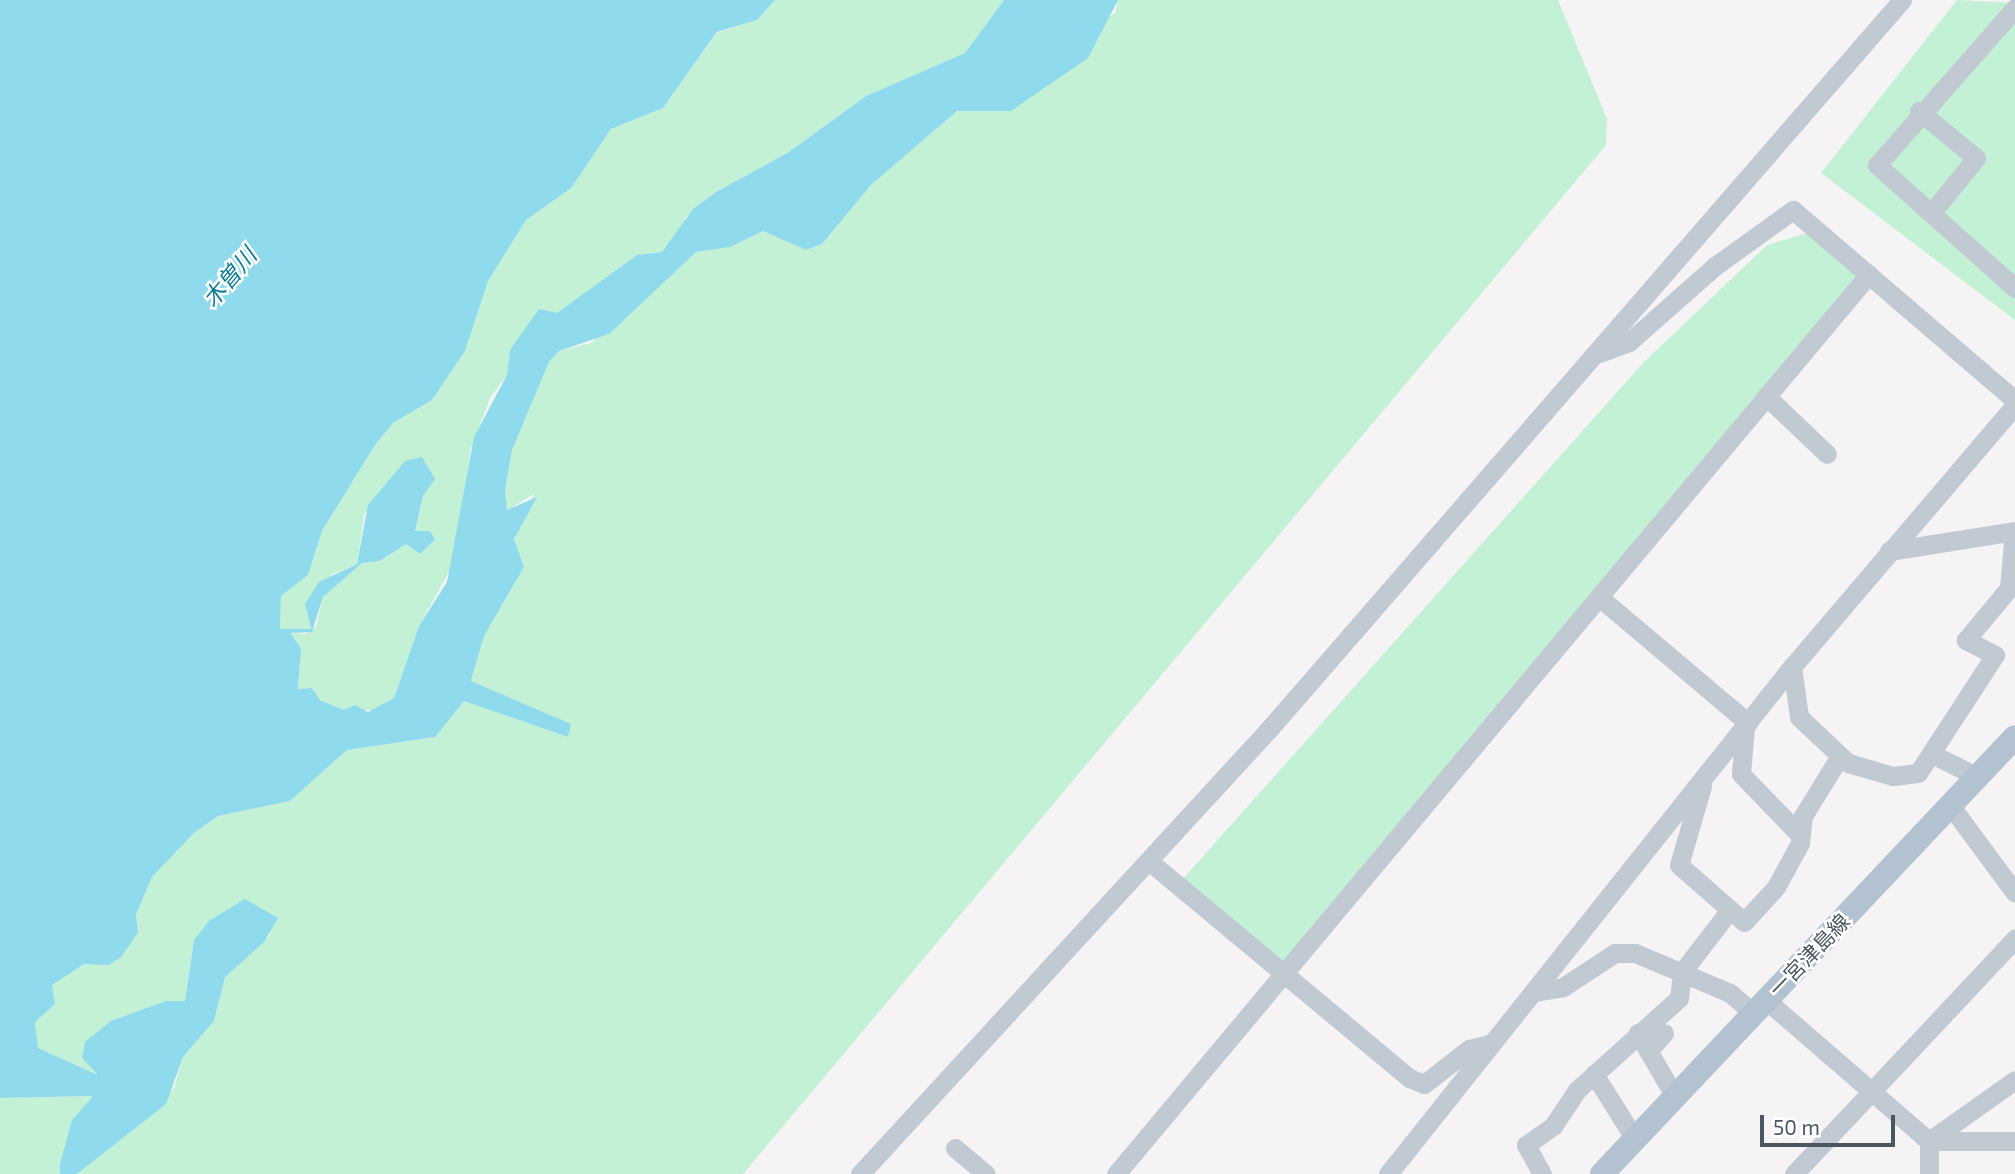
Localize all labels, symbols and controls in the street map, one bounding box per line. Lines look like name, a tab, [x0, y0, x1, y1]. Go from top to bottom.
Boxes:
water label: 木曽川	[196, 242, 262, 312]
street label: 一宮津島線	[1763, 908, 1855, 1002]
scale bar	[1763, 1100, 1898, 1144]
text: 50 m	[1773, 1114, 1820, 1139]

